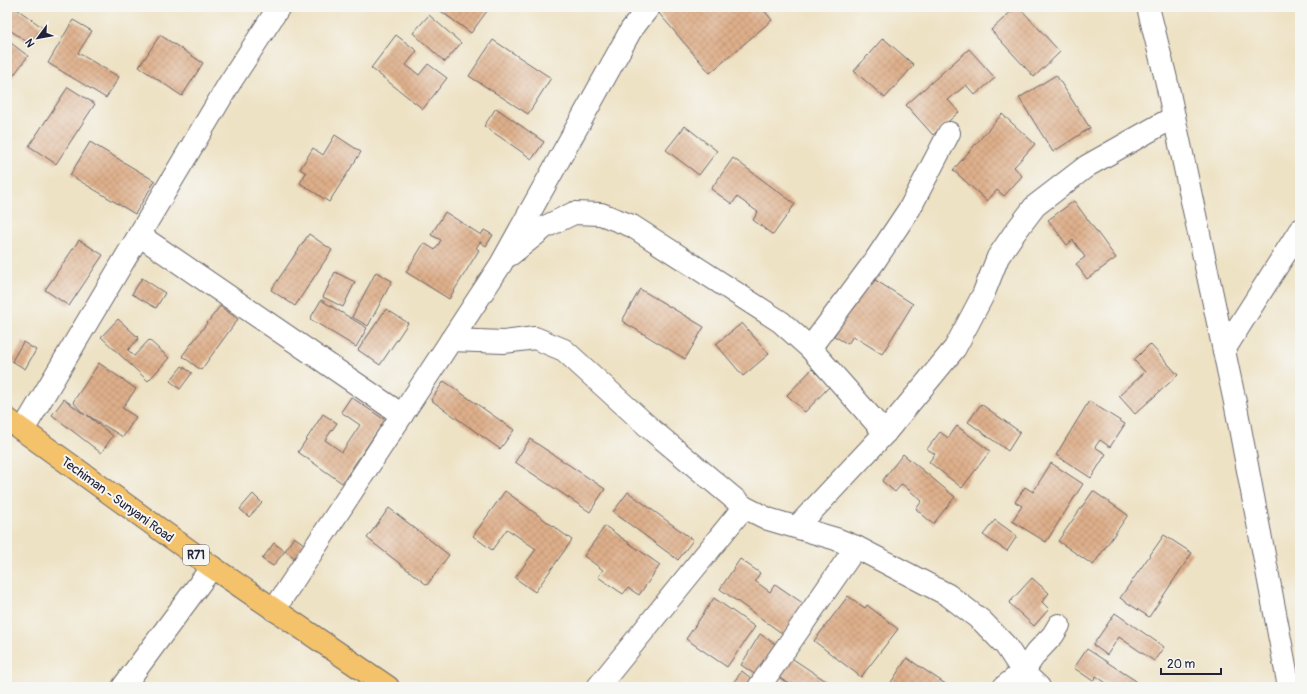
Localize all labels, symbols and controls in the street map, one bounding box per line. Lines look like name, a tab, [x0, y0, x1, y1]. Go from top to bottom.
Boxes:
north arrow	[18, 18, 58, 58]
text: N	[22, 36, 37, 50]
street label: Techiman - Sunyani Road	[58, 454, 177, 546]
road number: R71	[183, 545, 209, 565]
scale bar	[1161, 650, 1221, 676]
text: 20 m	[1167, 657, 1196, 672]

